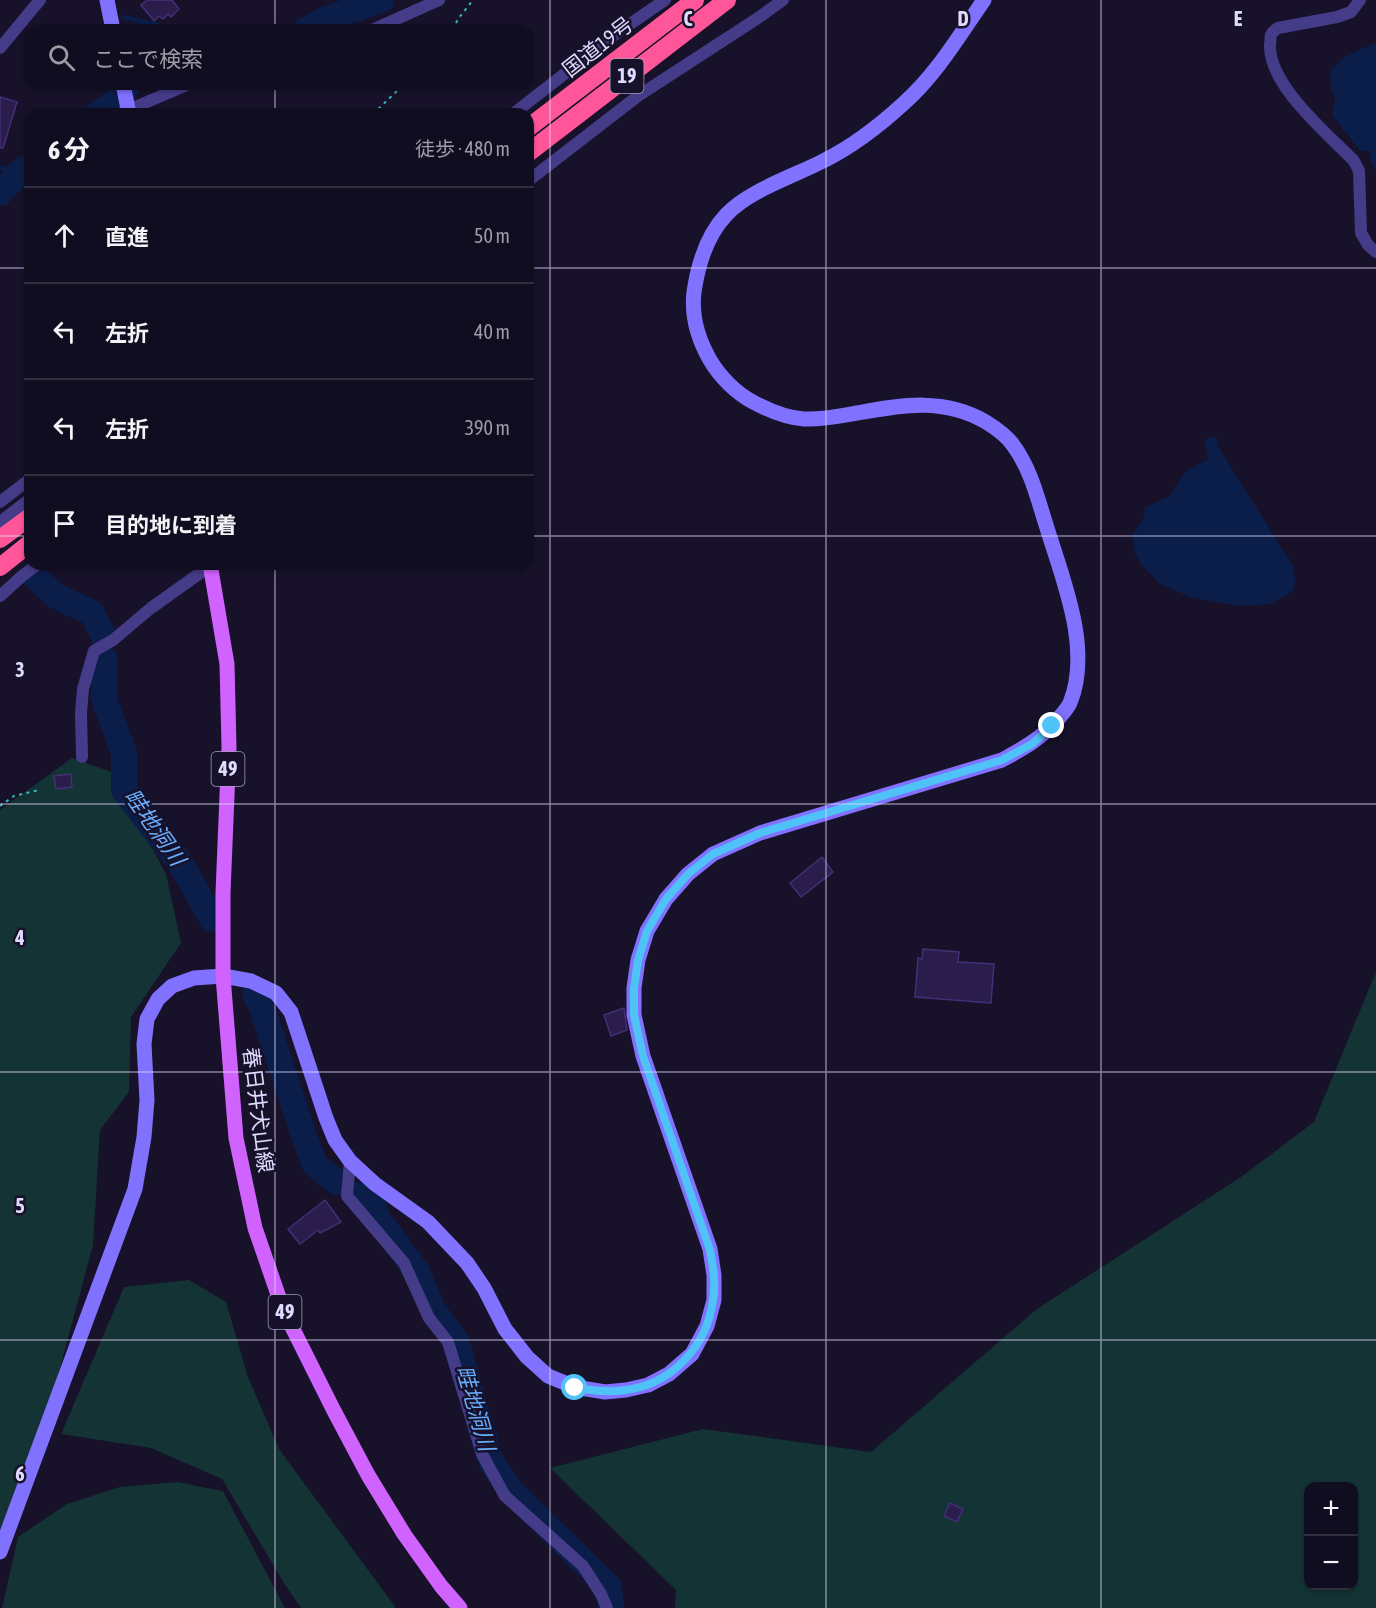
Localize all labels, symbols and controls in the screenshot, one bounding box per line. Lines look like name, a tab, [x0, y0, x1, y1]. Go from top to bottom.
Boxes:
text: C	[684, 7, 693, 30]
text: D	[957, 7, 969, 30]
text: E	[1234, 7, 1243, 30]
street label: 国道19号	[558, 12, 638, 82]
search box	[24, 24, 534, 90]
icon: search	[45, 41, 78, 74]
text: ここで検索	[93, 46, 203, 72]
road number: 19	[610, 59, 644, 93]
text: 6 分	[48, 135, 90, 165]
text: 徒歩 · 480 m	[415, 137, 510, 160]
icon: ahead	[48, 219, 81, 252]
text: 直進	[105, 224, 149, 250]
text: 50 m	[474, 224, 510, 247]
icon: left	[48, 315, 81, 348]
text: 左折	[105, 320, 149, 346]
text: 40 m	[474, 320, 510, 343]
icon: left	[48, 411, 81, 444]
text: 左折	[105, 416, 149, 442]
text: 390 m	[465, 416, 510, 439]
icon: arrive	[48, 507, 81, 540]
text: 目的地に到着	[105, 512, 237, 538]
text: 3	[15, 658, 25, 681]
route end	[1038, 712, 1064, 738]
road number: 49	[212, 752, 244, 786]
water label: 畦地洞川	[119, 783, 192, 872]
text: 4	[14, 926, 25, 949]
street label: 春日井犬山線	[239, 1046, 279, 1174]
text: 5	[15, 1194, 25, 1217]
road number: 49	[268, 1295, 302, 1329]
water label: 畦地洞川	[451, 1362, 501, 1456]
route start	[561, 1374, 587, 1400]
text: 6	[15, 1462, 25, 1485]
map controls	[1304, 1482, 1358, 1590]
button: +	[1304, 1482, 1358, 1536]
button: −	[1304, 1536, 1358, 1590]

